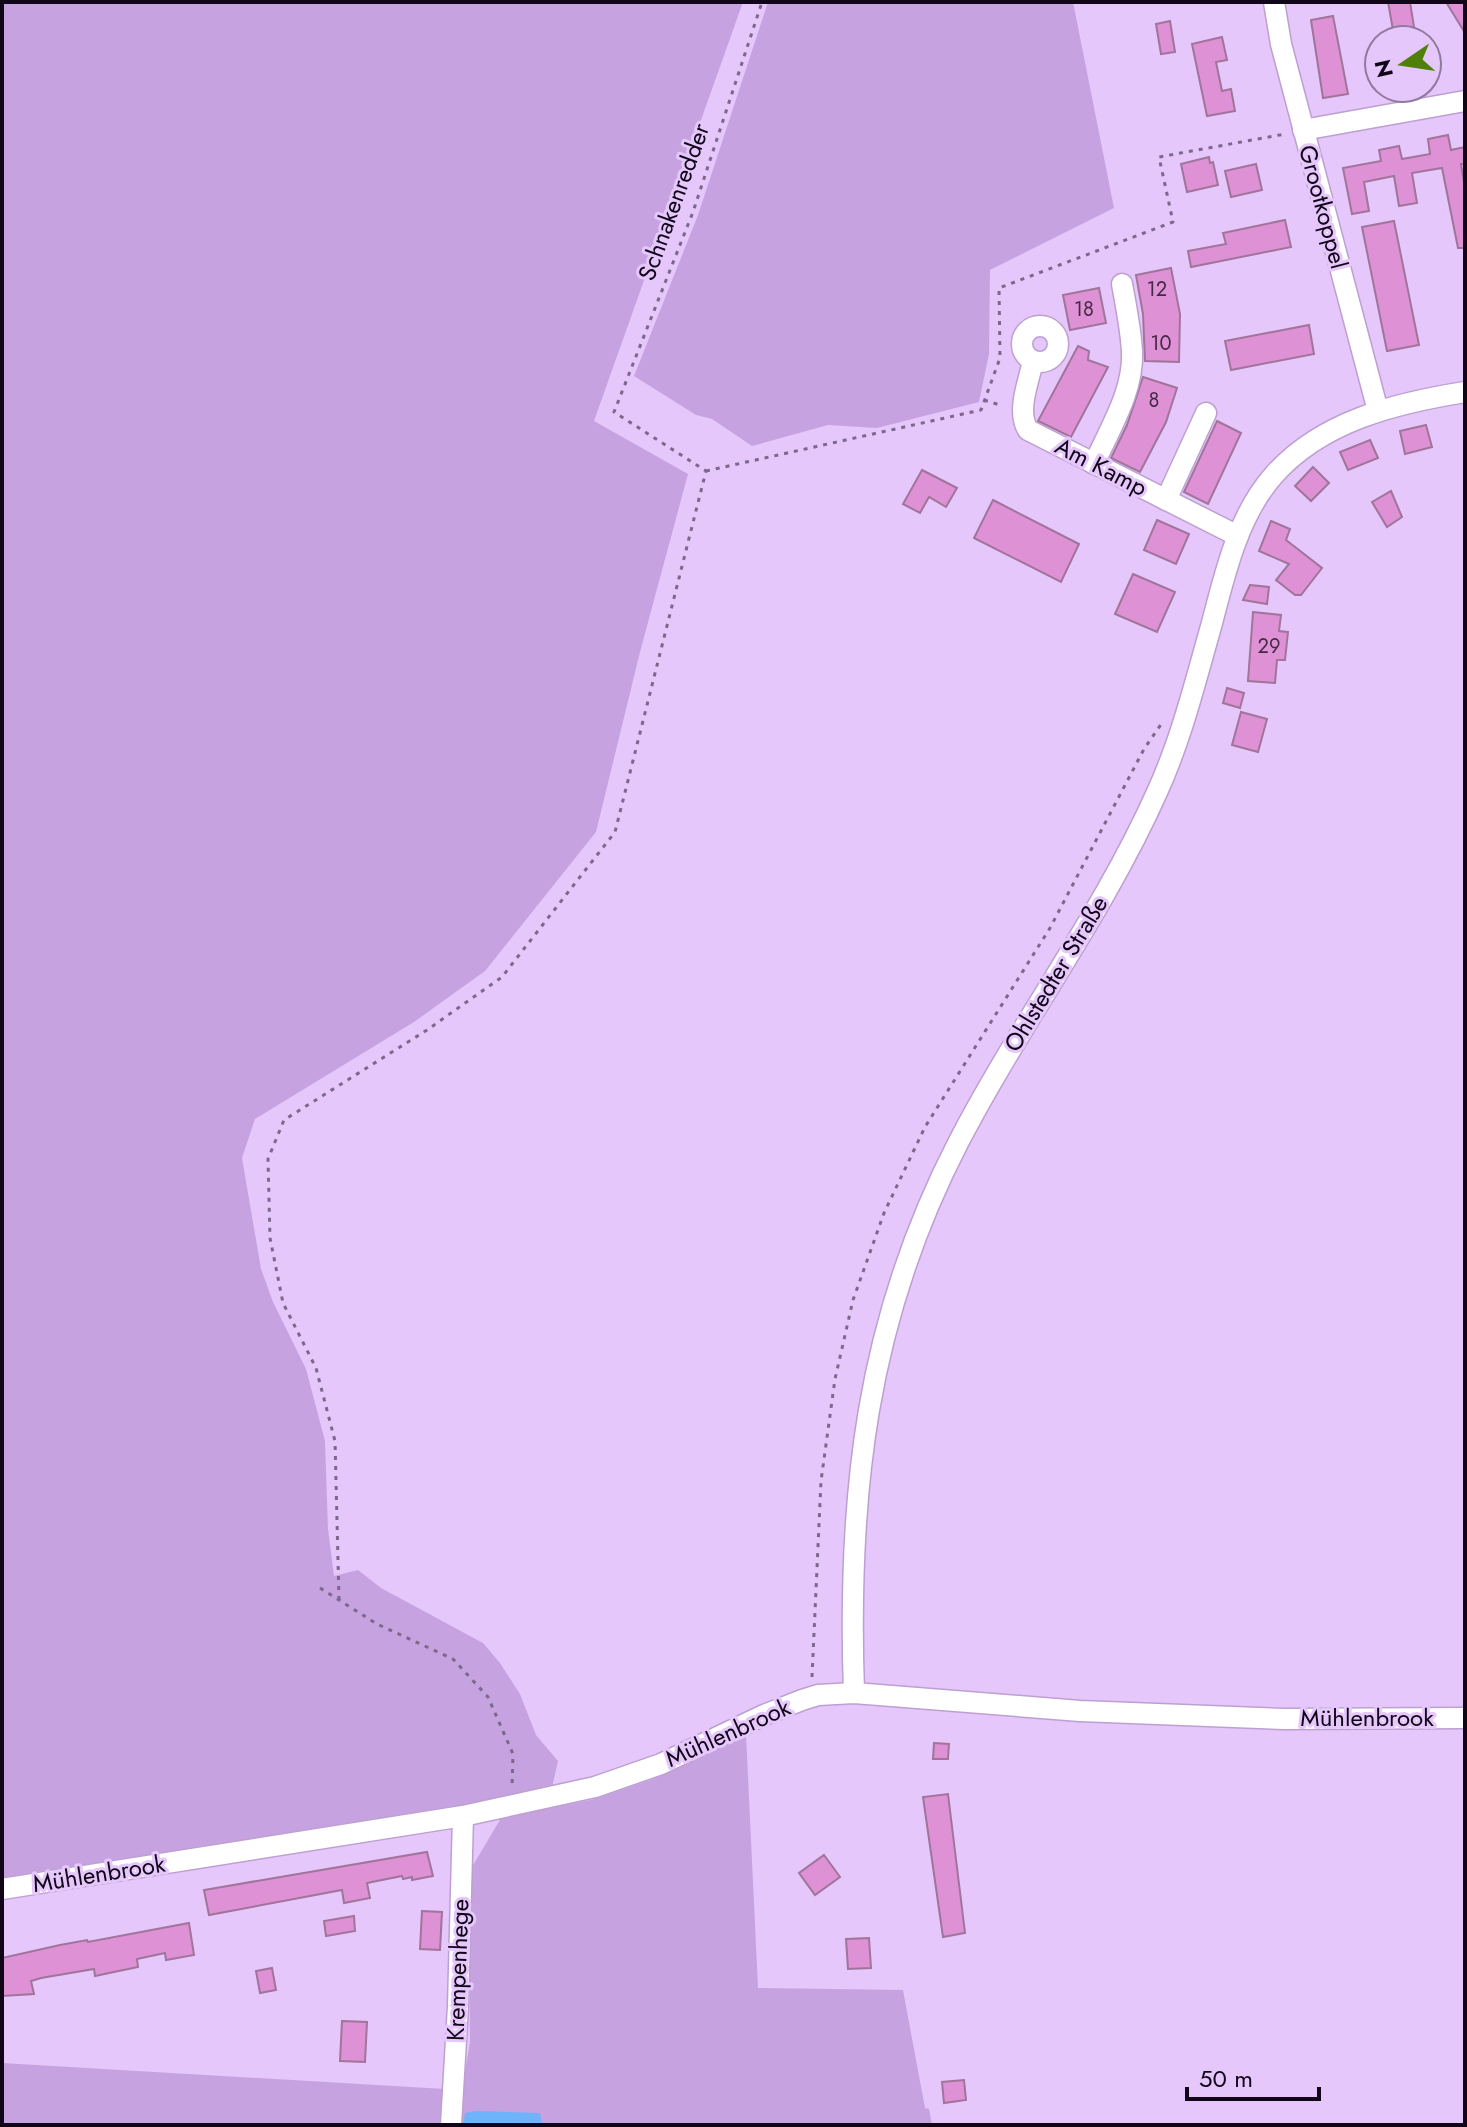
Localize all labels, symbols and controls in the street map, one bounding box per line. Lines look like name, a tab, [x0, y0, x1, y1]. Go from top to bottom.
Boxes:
north arrow	[1363, 24, 1443, 104]
text: N	[1366, 56, 1401, 81]
street label: Schnakenredder	[629, 118, 718, 285]
street label: Grootkoppel	[1290, 141, 1357, 273]
house number: 12	[1147, 275, 1167, 304]
house number: 18	[1074, 295, 1094, 324]
house number: 10	[1151, 329, 1172, 358]
house number: 8	[1149, 386, 1159, 415]
street label: Am Kamp	[1049, 428, 1153, 505]
house number: 29	[1258, 632, 1280, 661]
street label: Ohlstedter Straße	[995, 889, 1116, 1058]
street label: Mühlenbrook	[660, 1689, 796, 1776]
street label: Mühlenbrook	[1300, 1700, 1434, 1735]
street label: Mühlenbrook	[30, 1846, 168, 1901]
street label: Krempenhege	[438, 1898, 477, 2042]
scale bar	[1187, 2051, 1319, 2101]
text: 50 m	[1199, 2061, 1253, 2096]

